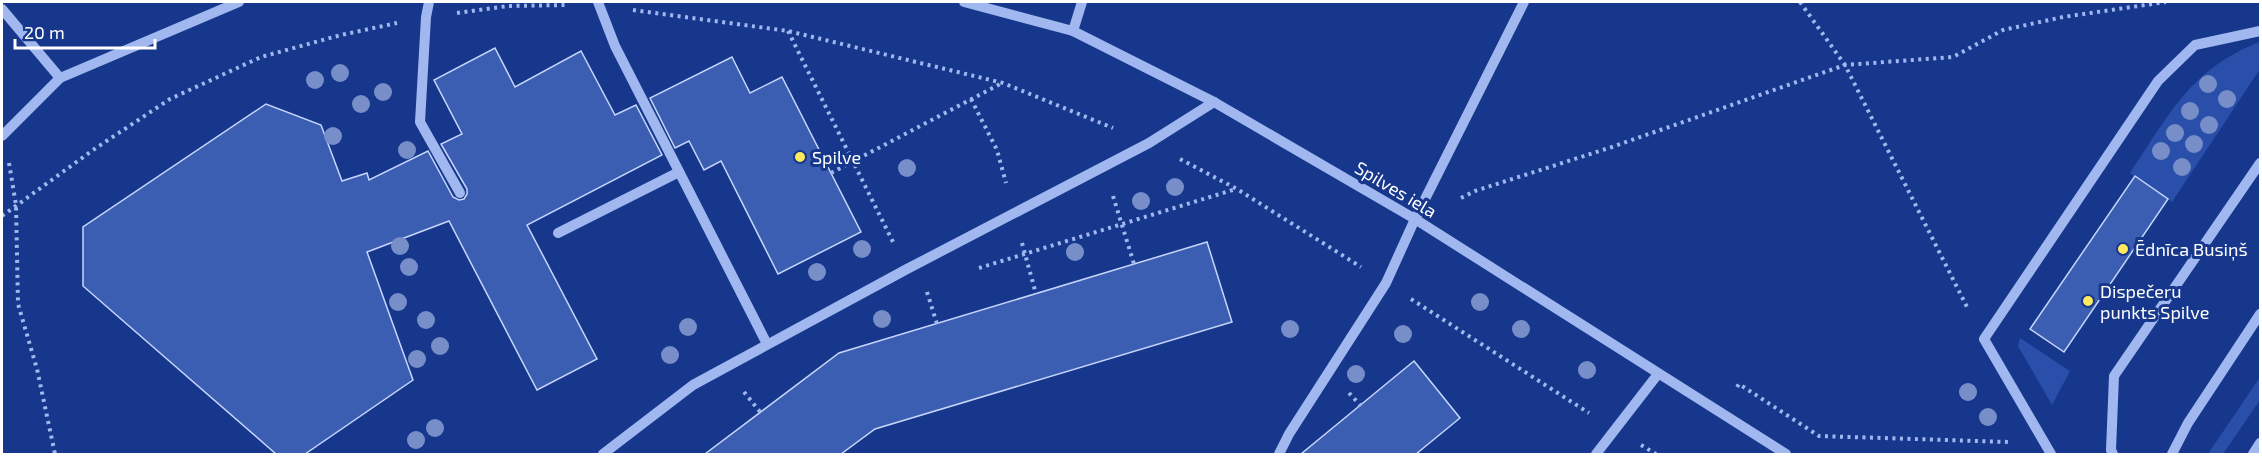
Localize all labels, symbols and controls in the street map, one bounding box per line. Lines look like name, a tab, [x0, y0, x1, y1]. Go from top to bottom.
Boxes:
scale bar	[15, 12, 154, 50]
text: 20 m	[24, 21, 65, 43]
place label: Spilve	[812, 146, 861, 168]
marker: Spilve	[793, 150, 807, 164]
street label: Spilves iela	[1351, 156, 1441, 222]
place label: Ēdnīca Busiņš	[2135, 238, 2248, 261]
marker: Ēdnīca Busiņš	[2116, 242, 2130, 256]
place label: Dispečeru punkts Spilve	[2100, 280, 2209, 323]
marker: Dispečeru punkts Spilve	[2081, 294, 2095, 308]

